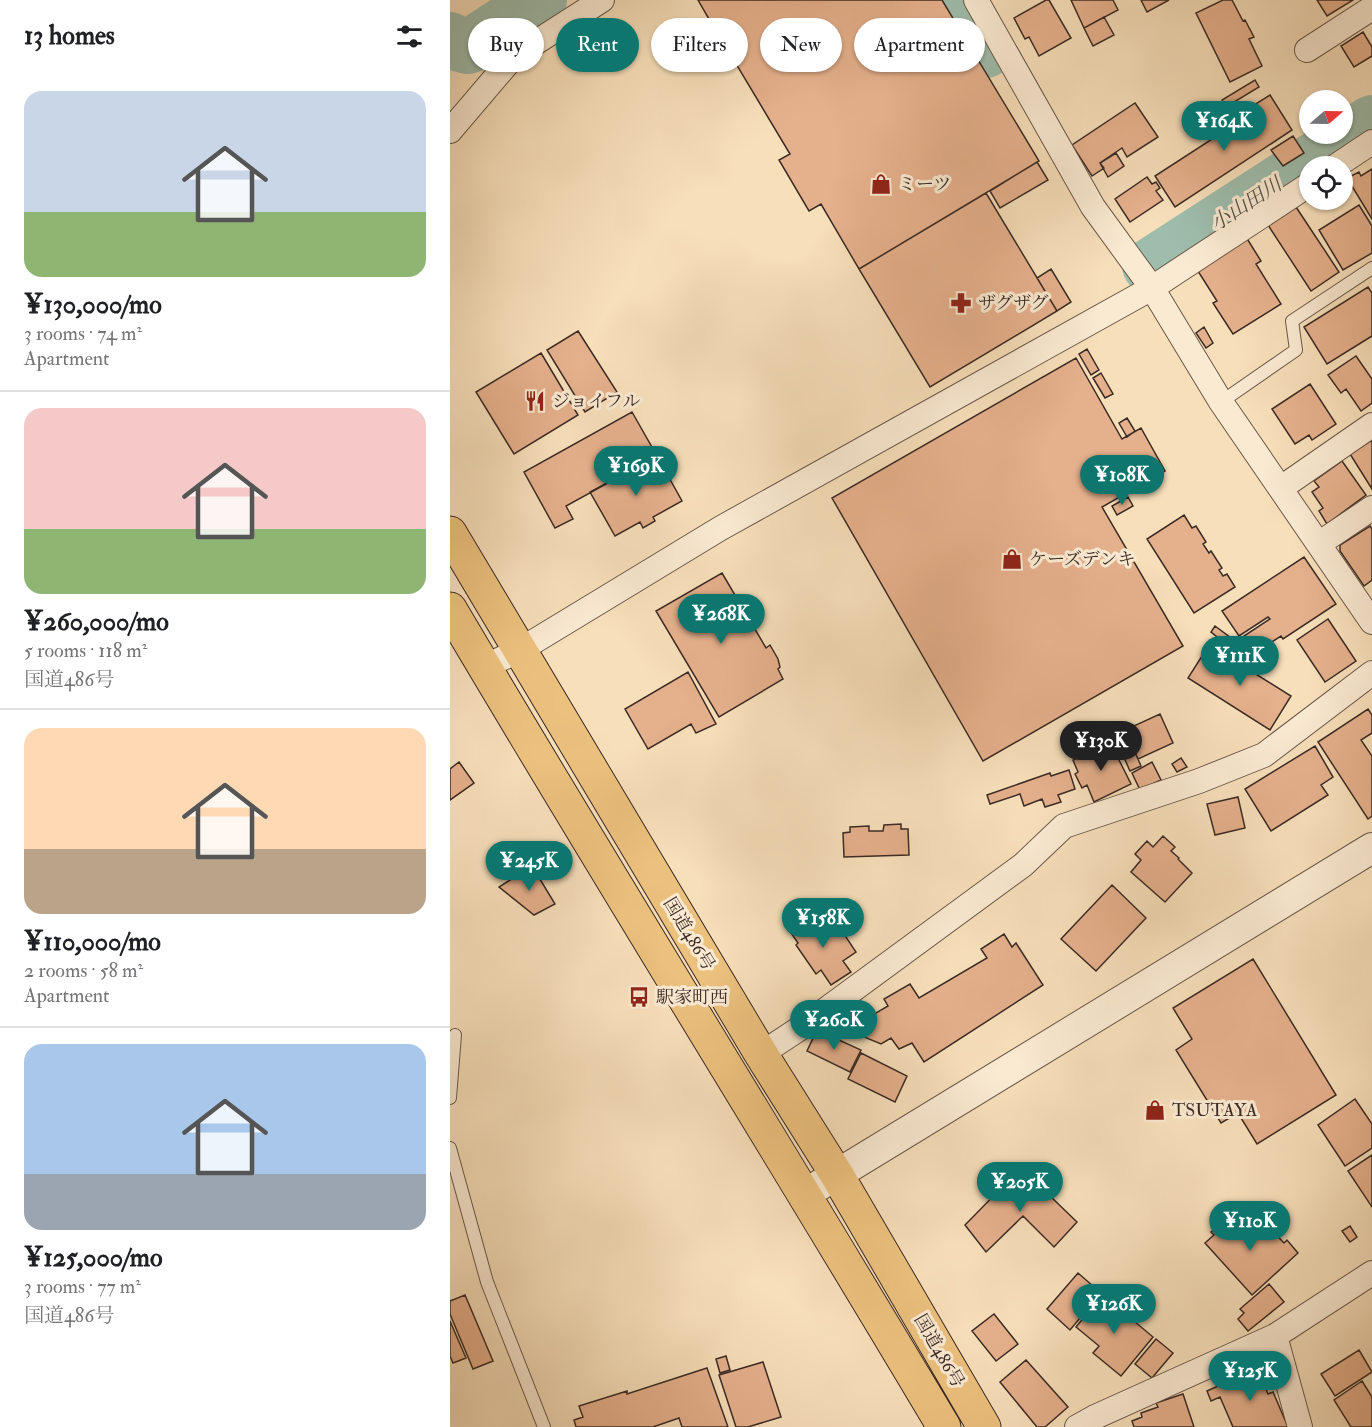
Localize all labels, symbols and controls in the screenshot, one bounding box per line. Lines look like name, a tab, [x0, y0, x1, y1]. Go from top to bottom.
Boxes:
chip: Buy	[468, 18, 544, 72]
chip: Rent	[556, 18, 639, 72]
chip: Filters	[651, 18, 748, 72]
chip: New	[760, 18, 842, 72]
chip: Apartment	[854, 18, 985, 72]
text: 13 homes	[24, 20, 115, 52]
icon: filters	[393, 20, 426, 53]
north arrow	[1299, 90, 1353, 144]
map controls	[1299, 90, 1353, 210]
pin: ¥164K	[1182, 101, 1266, 152]
text: ¥164K	[1196, 108, 1252, 133]
icon: home	[171, 130, 279, 238]
button: locate	[1299, 156, 1353, 210]
water label: 小山田川	[1206, 171, 1288, 236]
shop icon: ミーツ	[869, 172, 893, 196]
place label: ミーツ	[898, 173, 951, 196]
text: ¥130,000/mo	[24, 289, 162, 321]
pharmacy icon: ザグザグ	[949, 291, 973, 315]
place label: ザグザグ	[978, 292, 1049, 315]
text: 3 rooms · 74 m²	[24, 321, 142, 346]
text: Apartment	[24, 346, 109, 371]
restaurant icon: ジョイフル	[523, 389, 547, 413]
place label: ジョイフル	[552, 390, 640, 413]
pin: ¥169K	[594, 446, 678, 497]
icon: home	[171, 447, 279, 555]
text: ¥169K	[608, 453, 664, 478]
pin: ¥108K	[1080, 455, 1164, 506]
text: ¥108K	[1094, 462, 1150, 487]
shop icon: ケーズデンキ	[1000, 547, 1024, 571]
place label: ケーズデンキ	[1029, 548, 1135, 571]
pin: ¥268K	[679, 594, 763, 645]
text: ¥268K	[692, 601, 750, 626]
text: ¥260,000/mo	[24, 606, 169, 638]
pin: ¥111K	[1198, 636, 1282, 687]
text: 5 rooms · 118 m²	[24, 638, 147, 663]
text: ¥111K	[1215, 643, 1265, 668]
text: 国道486号	[24, 667, 114, 692]
pin: ¥130K	[1059, 721, 1143, 772]
text: ¥130K	[1074, 728, 1128, 753]
icon: home	[171, 767, 279, 875]
pin: ¥245K	[487, 841, 571, 892]
text: ¥245K	[500, 848, 558, 873]
street label: 国道486号	[658, 893, 720, 975]
pin: ¥158K	[781, 898, 865, 949]
text: ¥158K	[796, 905, 850, 930]
text: ¥110,000/mo	[24, 926, 161, 958]
text: 2 rooms · 58 m²	[24, 958, 143, 983]
text: Apartment	[24, 983, 109, 1008]
bus stop icon: 駅家町西	[627, 985, 651, 1009]
place label: 駅家町西	[656, 986, 728, 1009]
pin: ¥260K	[792, 1000, 876, 1051]
text: ¥260K	[804, 1007, 864, 1032]
icon: home	[171, 1083, 279, 1191]
shop icon: TSUTAYA	[1143, 1098, 1167, 1122]
place label: TSUTAYA	[1172, 1099, 1258, 1122]
pin: ¥205K	[978, 1162, 1062, 1213]
text: ¥205K	[991, 1169, 1049, 1194]
pin: ¥110K	[1208, 1201, 1292, 1252]
text: ¥110K	[1223, 1208, 1277, 1233]
text: ¥125,000/mo	[24, 1242, 162, 1274]
text: 3 rooms · 77 m²	[24, 1274, 141, 1299]
pin: ¥126K	[1072, 1284, 1156, 1335]
text: ¥126K	[1086, 1291, 1142, 1316]
text: 国道486号	[24, 1303, 114, 1328]
street label: 国道486号	[909, 1310, 969, 1392]
pin: ¥125K	[1208, 1351, 1292, 1402]
text: ¥125K	[1222, 1358, 1278, 1383]

